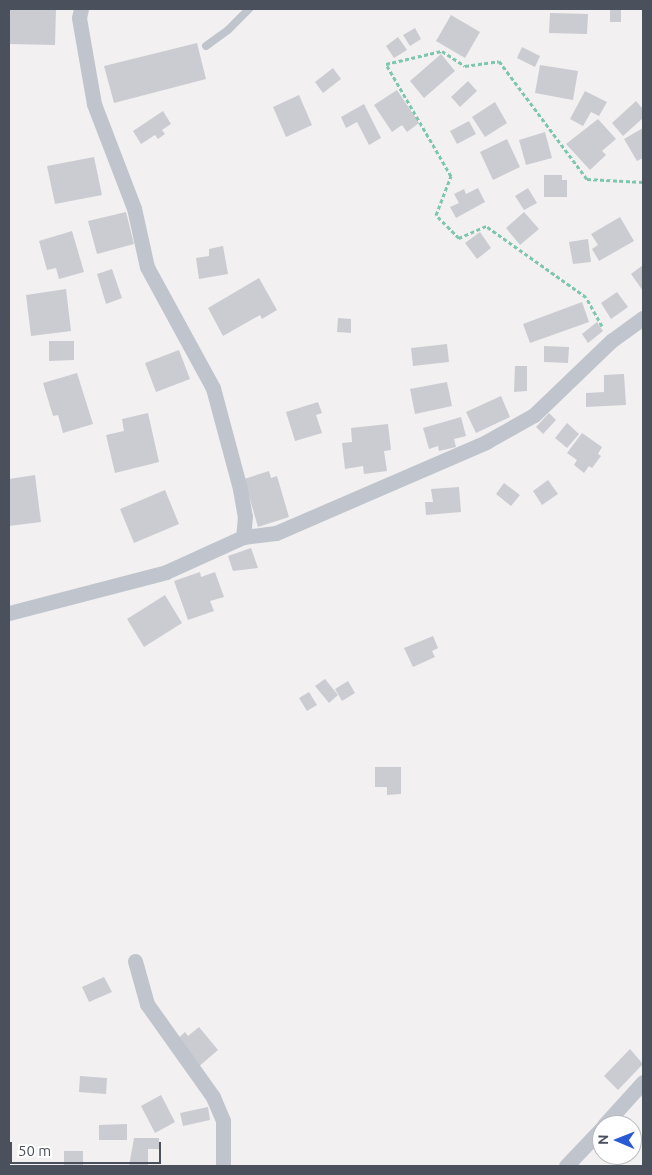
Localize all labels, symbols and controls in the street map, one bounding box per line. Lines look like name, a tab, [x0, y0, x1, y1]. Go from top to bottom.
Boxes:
north arrow	[592, 1115, 642, 1165]
scale bar	[12, 1132, 164, 1164]
text: N	[595, 1134, 611, 1145]
text: 50 m	[18, 1142, 51, 1159]

